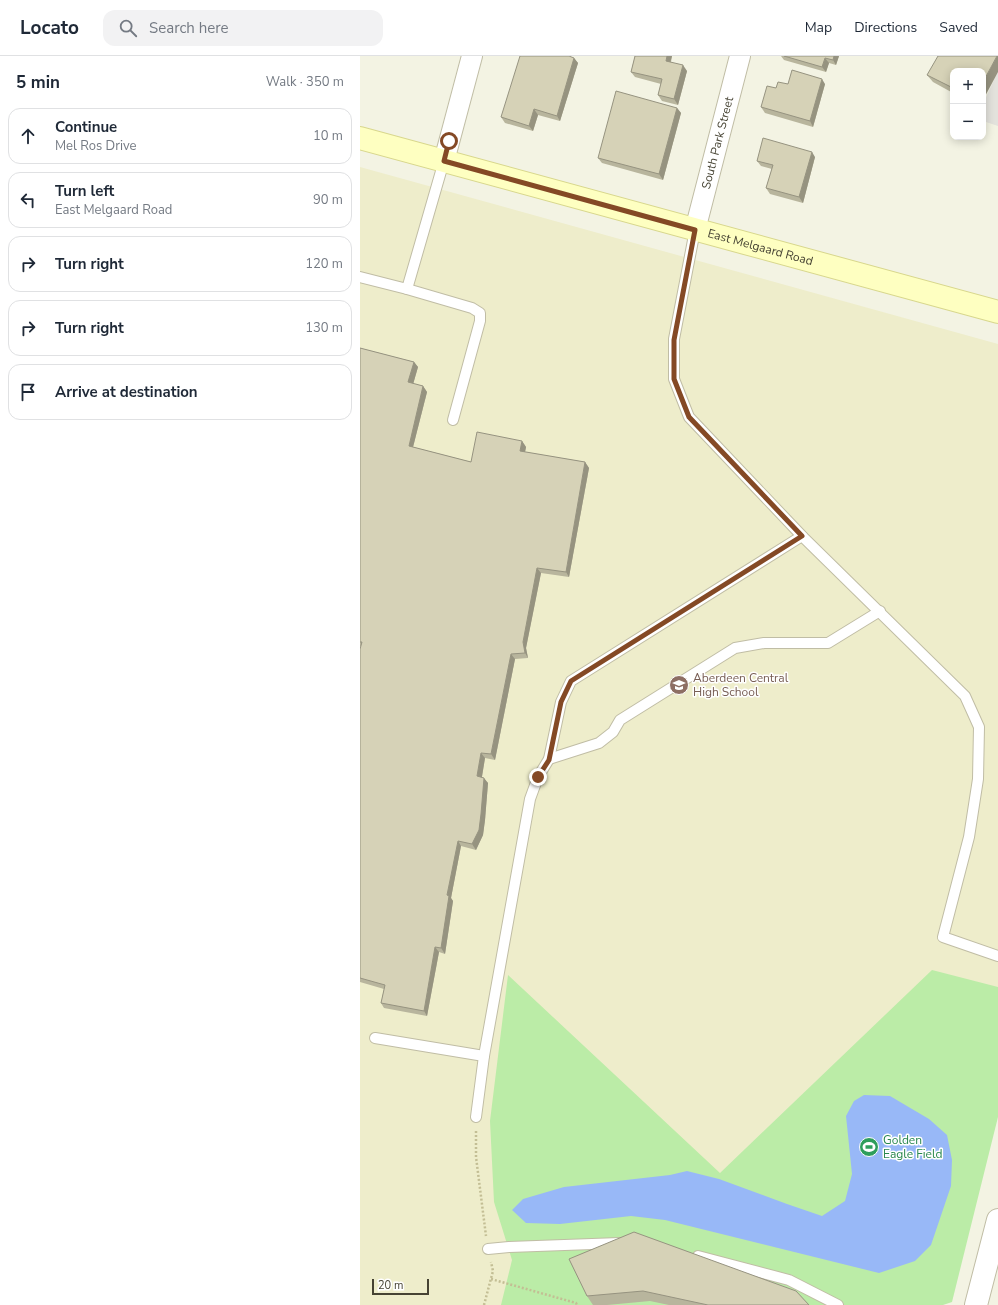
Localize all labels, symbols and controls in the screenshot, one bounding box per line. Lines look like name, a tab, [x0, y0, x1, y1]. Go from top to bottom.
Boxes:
search box	[103, 10, 383, 46]
text: Locato	[20, 15, 79, 41]
icon: search	[117, 17, 139, 39]
text: Search here	[149, 18, 229, 38]
text: Map	[805, 18, 832, 37]
text: Directions	[854, 18, 917, 37]
text: Saved	[939, 18, 978, 37]
map controls	[950, 68, 986, 140]
button: +	[950, 68, 986, 104]
text: 5 min	[16, 71, 60, 94]
text: Walk · 350 m	[266, 73, 344, 91]
street label: South Park Street	[698, 94, 737, 191]
button: −	[950, 104, 986, 140]
text: Continue	[55, 117, 117, 137]
icon: ahead	[17, 125, 39, 147]
text: 10 m	[313, 127, 343, 145]
route start	[440, 132, 458, 150]
text: Mel Ros Drive	[55, 137, 136, 155]
text: Turn left	[55, 181, 114, 201]
icon: left	[17, 189, 39, 211]
text: 90 m	[313, 191, 343, 209]
text: East Melgaard Road	[55, 201, 172, 219]
street label: East Melgaard Road	[706, 225, 815, 269]
icon: right	[17, 253, 39, 275]
text: Turn right	[55, 254, 124, 274]
text: 120 m	[305, 255, 343, 273]
icon: right	[17, 317, 39, 339]
text: Turn right	[55, 318, 124, 338]
text: 130 m	[305, 319, 343, 337]
icon: arrive	[17, 381, 39, 403]
text: Arrive at destination	[55, 382, 198, 402]
place label: Aberdeen Central High School	[693, 670, 789, 700]
school or university icon: Aberdeen Central High School	[668, 674, 690, 696]
route end	[529, 768, 547, 786]
place label: Golden Eagle Field	[883, 1132, 943, 1162]
sports icon: Golden Eagle Field	[858, 1136, 880, 1158]
scale bar	[372, 1277, 429, 1296]
text: 20 m	[378, 1278, 403, 1293]

